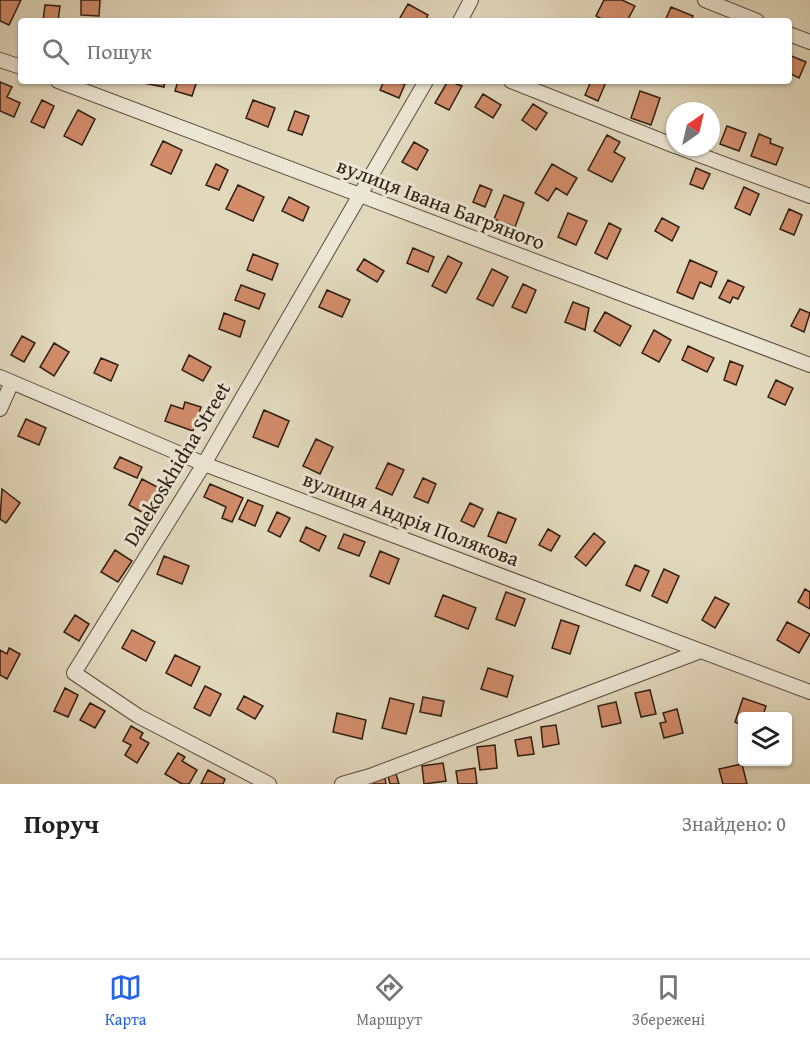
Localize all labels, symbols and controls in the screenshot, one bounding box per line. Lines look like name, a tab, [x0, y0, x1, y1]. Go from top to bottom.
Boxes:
search box	[18, 18, 792, 84]
icon: search	[39, 35, 72, 68]
text: Пошук	[87, 35, 152, 67]
north arrow	[666, 102, 720, 156]
street label: вулиця Івана Багряного	[332, 149, 550, 258]
street label: Dalekoskhidna Street	[115, 375, 238, 552]
street label: вулиця Андрія Полякова	[299, 463, 524, 574]
map controls	[738, 712, 792, 766]
button: layers	[738, 712, 792, 766]
text: Поруч	[24, 804, 99, 843]
text: Знайдено: 0	[682, 809, 786, 838]
tab: Карта	[105, 971, 146, 1031]
tab: Маршрут	[356, 971, 422, 1031]
tab: Збережені	[632, 971, 705, 1031]

